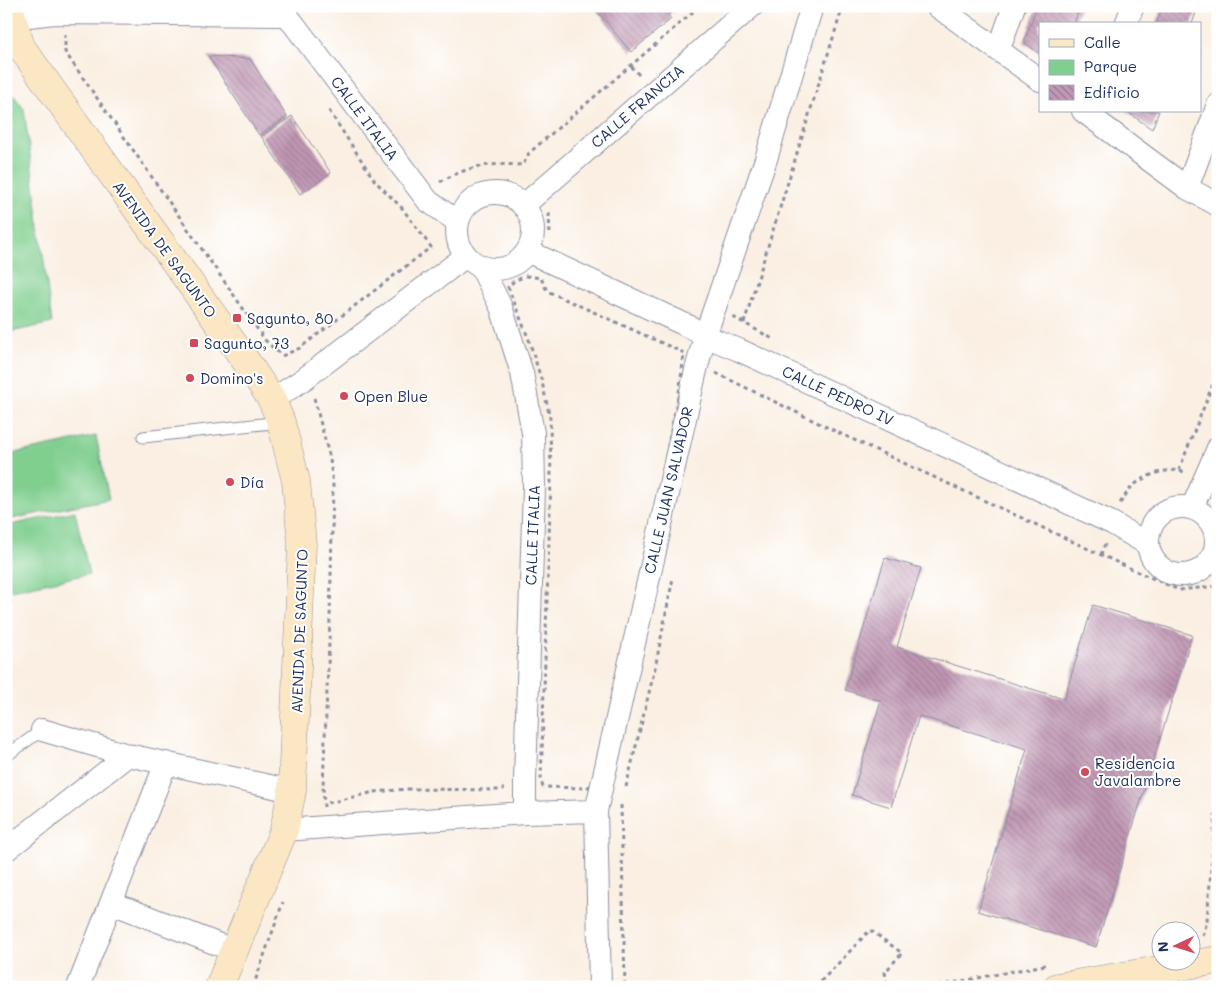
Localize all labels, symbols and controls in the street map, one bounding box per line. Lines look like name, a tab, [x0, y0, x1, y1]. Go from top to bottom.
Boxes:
legend	[1039, 22, 1202, 112]
text: Calle	[1084, 32, 1121, 52]
text: Parque	[1084, 56, 1137, 76]
street label: CALLE FRANCIA	[586, 60, 688, 152]
street label: CALLE ITALIA	[327, 72, 403, 164]
text: Edificio	[1084, 82, 1140, 102]
street label: AVENIDA DE SAGUNTO	[109, 177, 221, 321]
place label: Sagunto, 80	[247, 308, 333, 328]
marker: Sagunto, 80	[231, 312, 243, 324]
place label: Sagunto, 73	[204, 333, 289, 353]
marker: Sagunto, 73	[188, 337, 200, 349]
street label: CALLE PEDRO IV	[779, 360, 897, 430]
place label: Domino's	[200, 368, 264, 388]
marker: Domino's	[184, 372, 196, 384]
place label: Open Blue	[354, 386, 428, 406]
marker: Open Blue	[338, 390, 350, 402]
street label: CALLE JUAN SALVADOR	[639, 404, 697, 576]
place label: Día	[240, 472, 264, 492]
marker: Día	[224, 476, 236, 488]
street label: CALLE ITALIA	[520, 484, 544, 586]
street label: AVENIDA DE SAGUNTO	[286, 548, 312, 714]
place label: Residencia Javalambre	[1095, 753, 1181, 790]
marker: Residencia Javalambre	[1079, 766, 1091, 778]
north arrow	[1152, 920, 1202, 970]
text: N	[1153, 941, 1172, 953]

